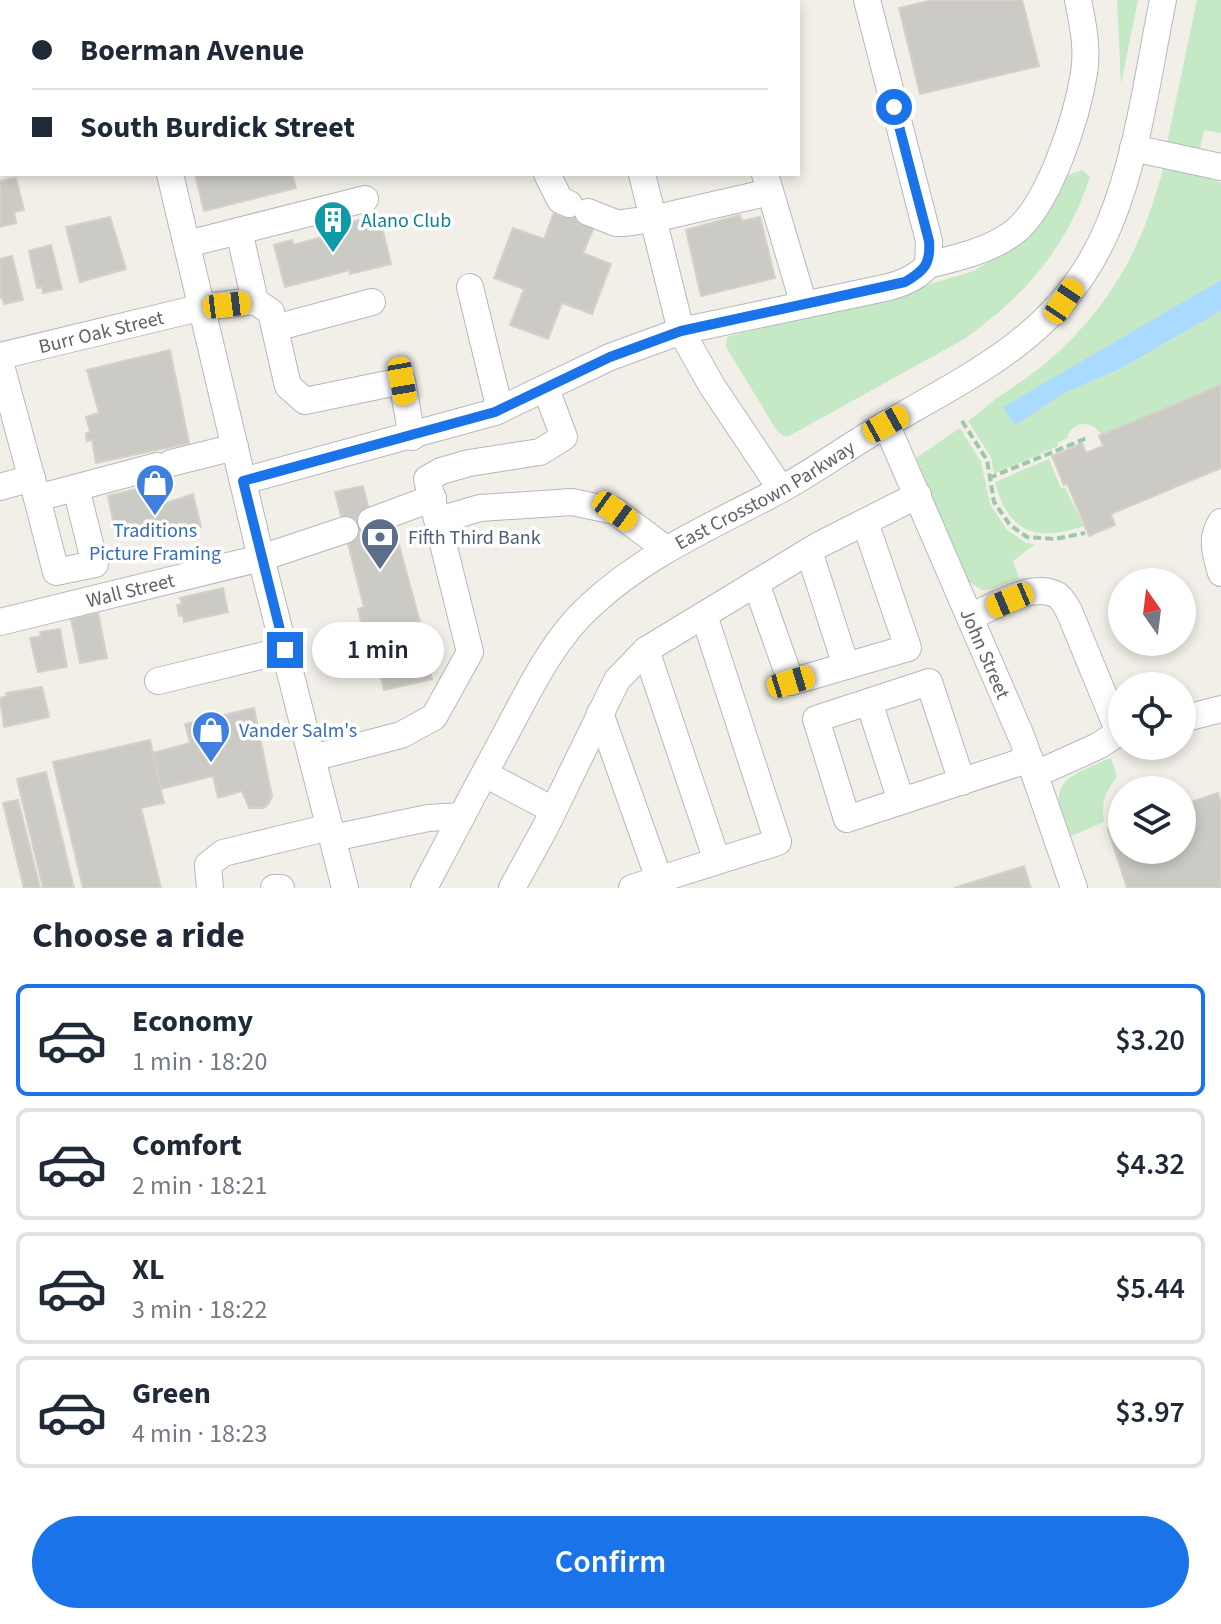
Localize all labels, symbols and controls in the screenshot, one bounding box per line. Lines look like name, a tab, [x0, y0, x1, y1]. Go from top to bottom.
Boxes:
text: Boerman Avenue	[80, 29, 304, 72]
route start	[876, 89, 912, 125]
text: South Burdick Street	[80, 106, 355, 149]
building icon: Alano Club	[312, 199, 354, 254]
place label: Alano Club	[361, 207, 451, 235]
car	[1041, 274, 1087, 328]
car	[202, 290, 252, 320]
street label: Burr Oak Street	[36, 304, 167, 361]
car	[386, 355, 418, 407]
car	[859, 402, 913, 446]
street label: East Crosstown Parkway	[670, 434, 861, 557]
shop icon: Traditions Picture Framing	[134, 462, 176, 517]
car	[589, 487, 641, 535]
bank icon: Fifth Third Bank	[359, 516, 401, 571]
place label: Traditions Picture Framing	[89, 517, 221, 568]
place label: Fifth Third Bank	[408, 524, 541, 552]
street label: Wall Street	[83, 567, 178, 615]
north arrow	[1108, 568, 1196, 656]
map controls	[1108, 568, 1196, 864]
car	[983, 580, 1037, 620]
street label: John Street	[952, 604, 1017, 704]
callout: 1 min	[313, 622, 445, 678]
text: 1 min	[347, 631, 409, 668]
route end	[267, 632, 303, 668]
car	[765, 664, 817, 700]
button: locate	[1108, 672, 1196, 760]
shop icon: Vander Salm's	[190, 709, 232, 764]
place label: Vander Salm's	[239, 717, 357, 745]
button: layers	[1108, 776, 1196, 864]
text: Choose a ride	[32, 910, 245, 961]
text: Economy	[132, 1000, 253, 1043]
icon: car	[36, 1004, 108, 1076]
text: $3.20	[1115, 1019, 1185, 1062]
text: 1 min · 18:20	[132, 1043, 267, 1080]
text: Comfort	[132, 1124, 242, 1167]
icon: car	[36, 1128, 108, 1200]
text: $4.32	[1115, 1143, 1185, 1186]
text: 2 min · 18:21	[132, 1167, 267, 1204]
text: XL	[132, 1248, 165, 1291]
icon: car	[36, 1252, 108, 1324]
text: $5.44	[1115, 1267, 1185, 1310]
text: 3 min · 18:22	[132, 1291, 267, 1328]
text: Green	[132, 1372, 211, 1415]
icon: car	[36, 1376, 108, 1448]
text: $3.97	[1115, 1391, 1185, 1434]
text: 4 min · 18:23	[132, 1415, 267, 1452]
button: Confirm	[32, 1516, 1189, 1608]

